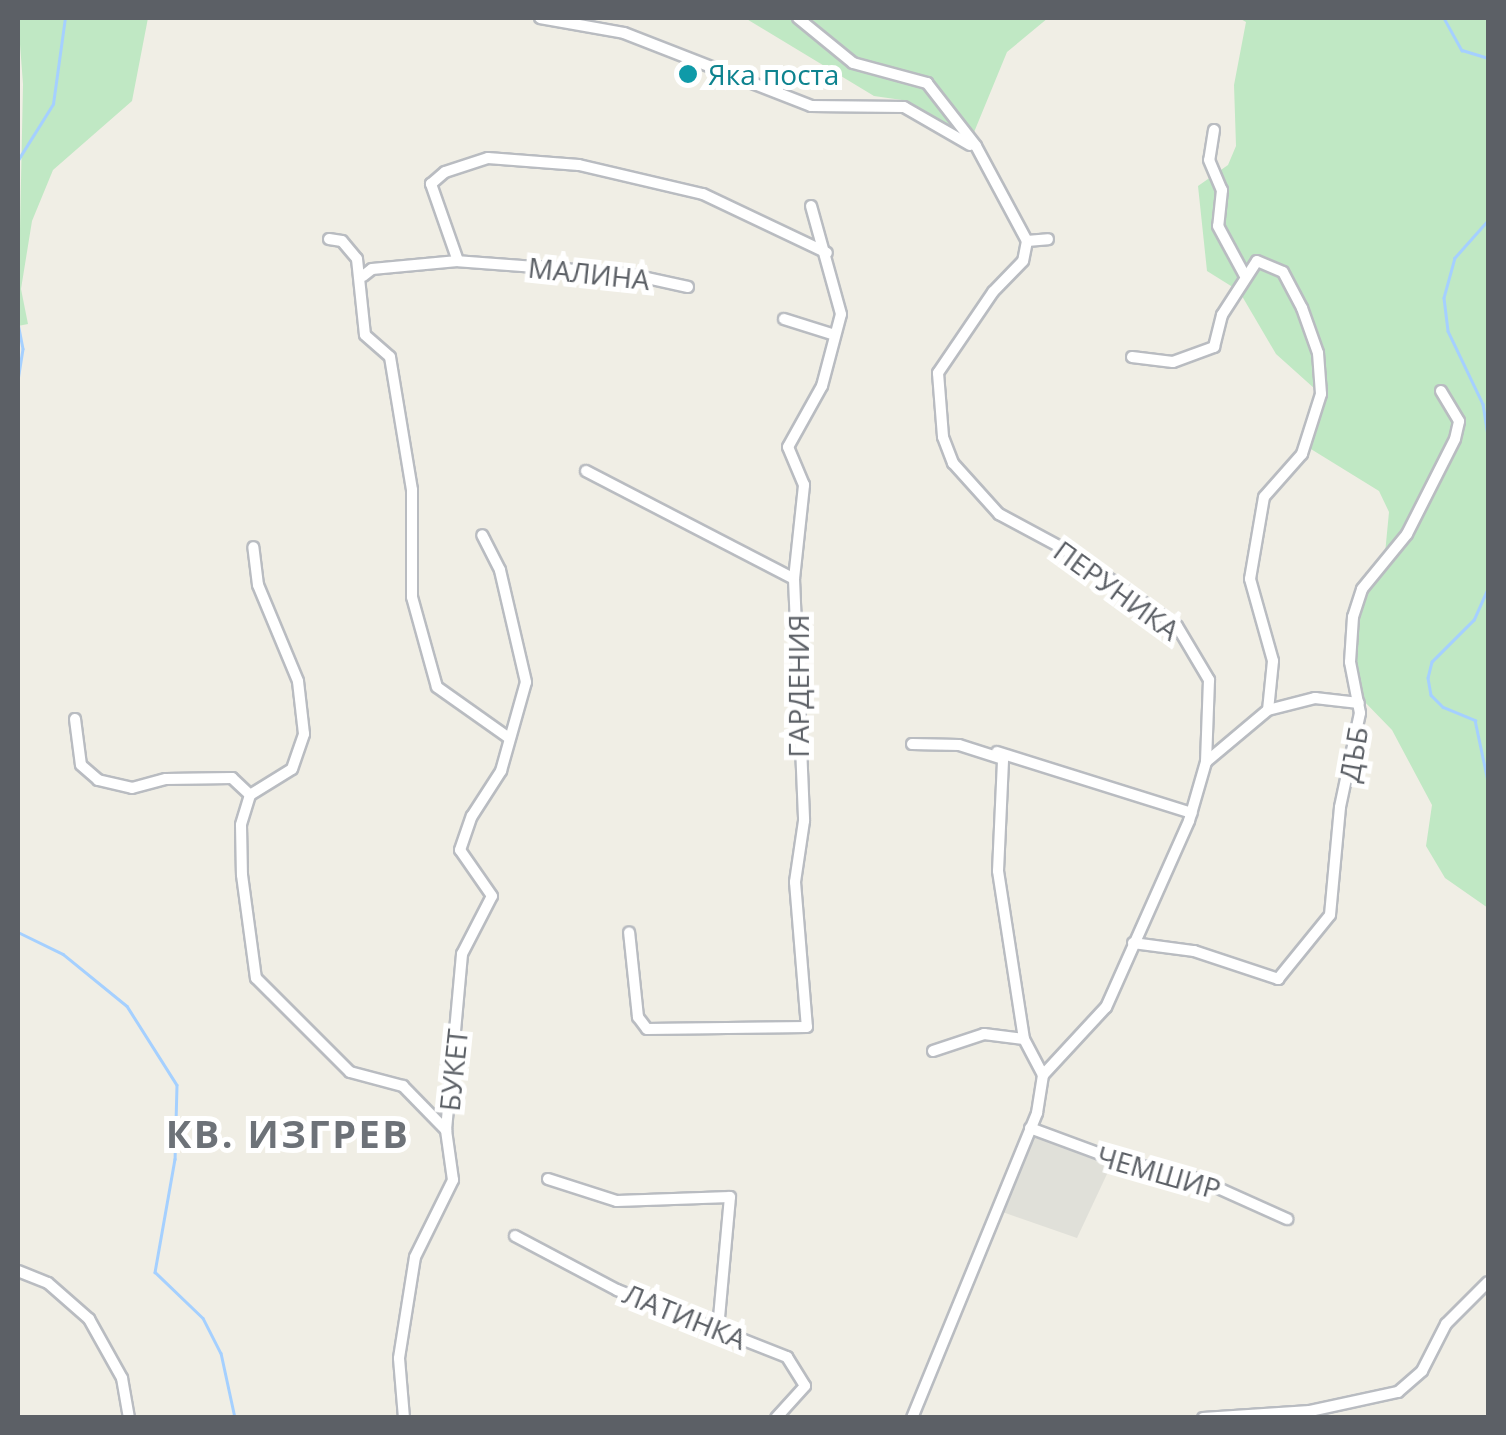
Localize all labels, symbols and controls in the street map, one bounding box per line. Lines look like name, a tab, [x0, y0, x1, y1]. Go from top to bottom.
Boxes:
place label: Яка поста	[708, 57, 839, 91]
marker: Яка поста	[677, 63, 699, 85]
street label: МАЛИНА	[526, 250, 652, 296]
street label: ПЕРУНИКА	[1048, 533, 1186, 647]
street label: ГАРДЕНИЯ	[781, 614, 815, 758]
street label: ДЪБ	[1332, 724, 1374, 784]
street label: БУКЕТ	[432, 1027, 474, 1113]
district label: КВ. ИЗГРЕВ	[166, 1111, 410, 1157]
street label: ЧЕМШИР	[1093, 1138, 1225, 1206]
street label: ЛАТИНКА	[619, 1276, 751, 1356]

